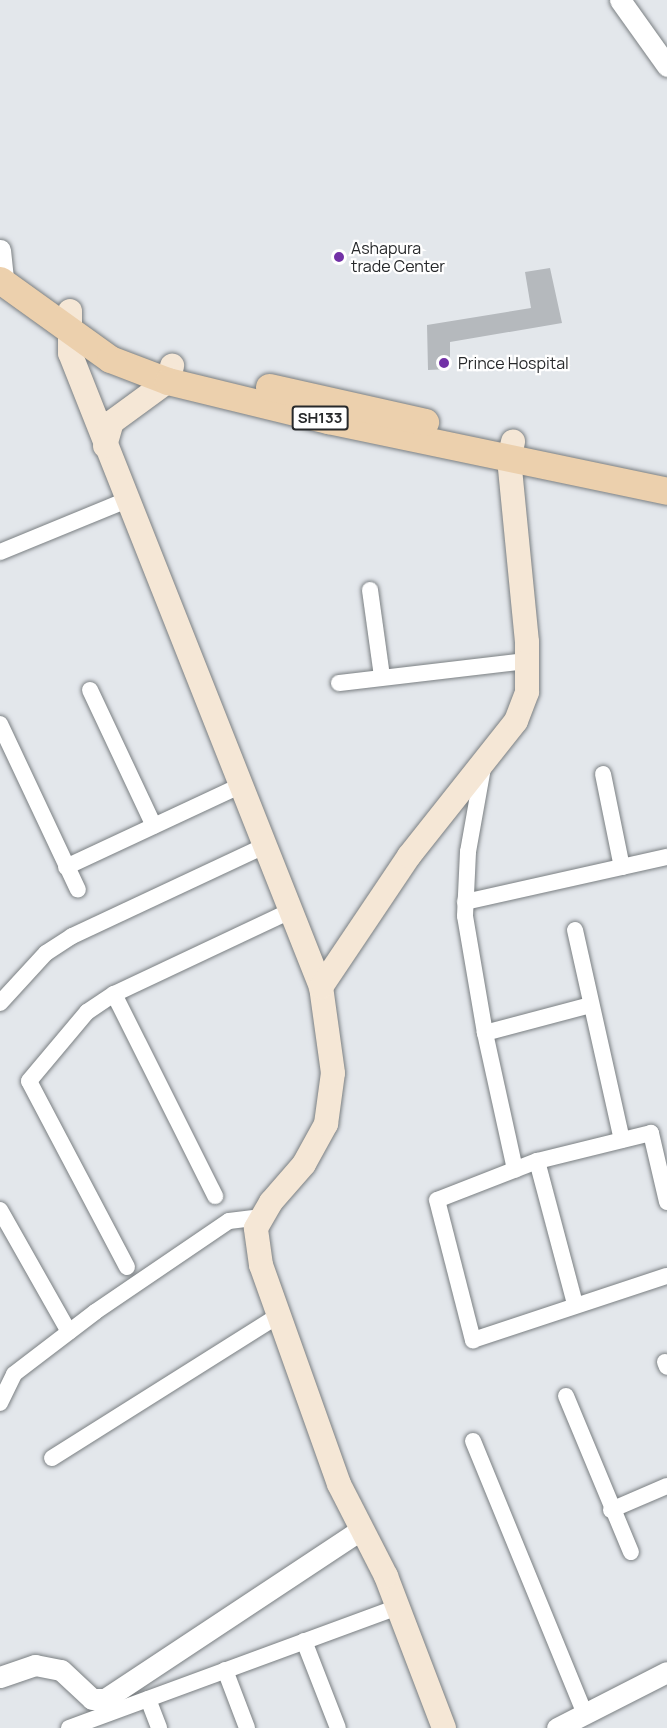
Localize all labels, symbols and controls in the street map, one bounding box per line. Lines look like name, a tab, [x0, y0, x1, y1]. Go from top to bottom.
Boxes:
place label: Ashapura trade Center	[351, 238, 445, 276]
marker: Ashapura trade Center	[332, 250, 346, 264]
place label: Prince Hospital	[458, 353, 569, 373]
marker: Prince Hospital	[435, 354, 453, 372]
road number: SH133	[292, 406, 348, 430]

